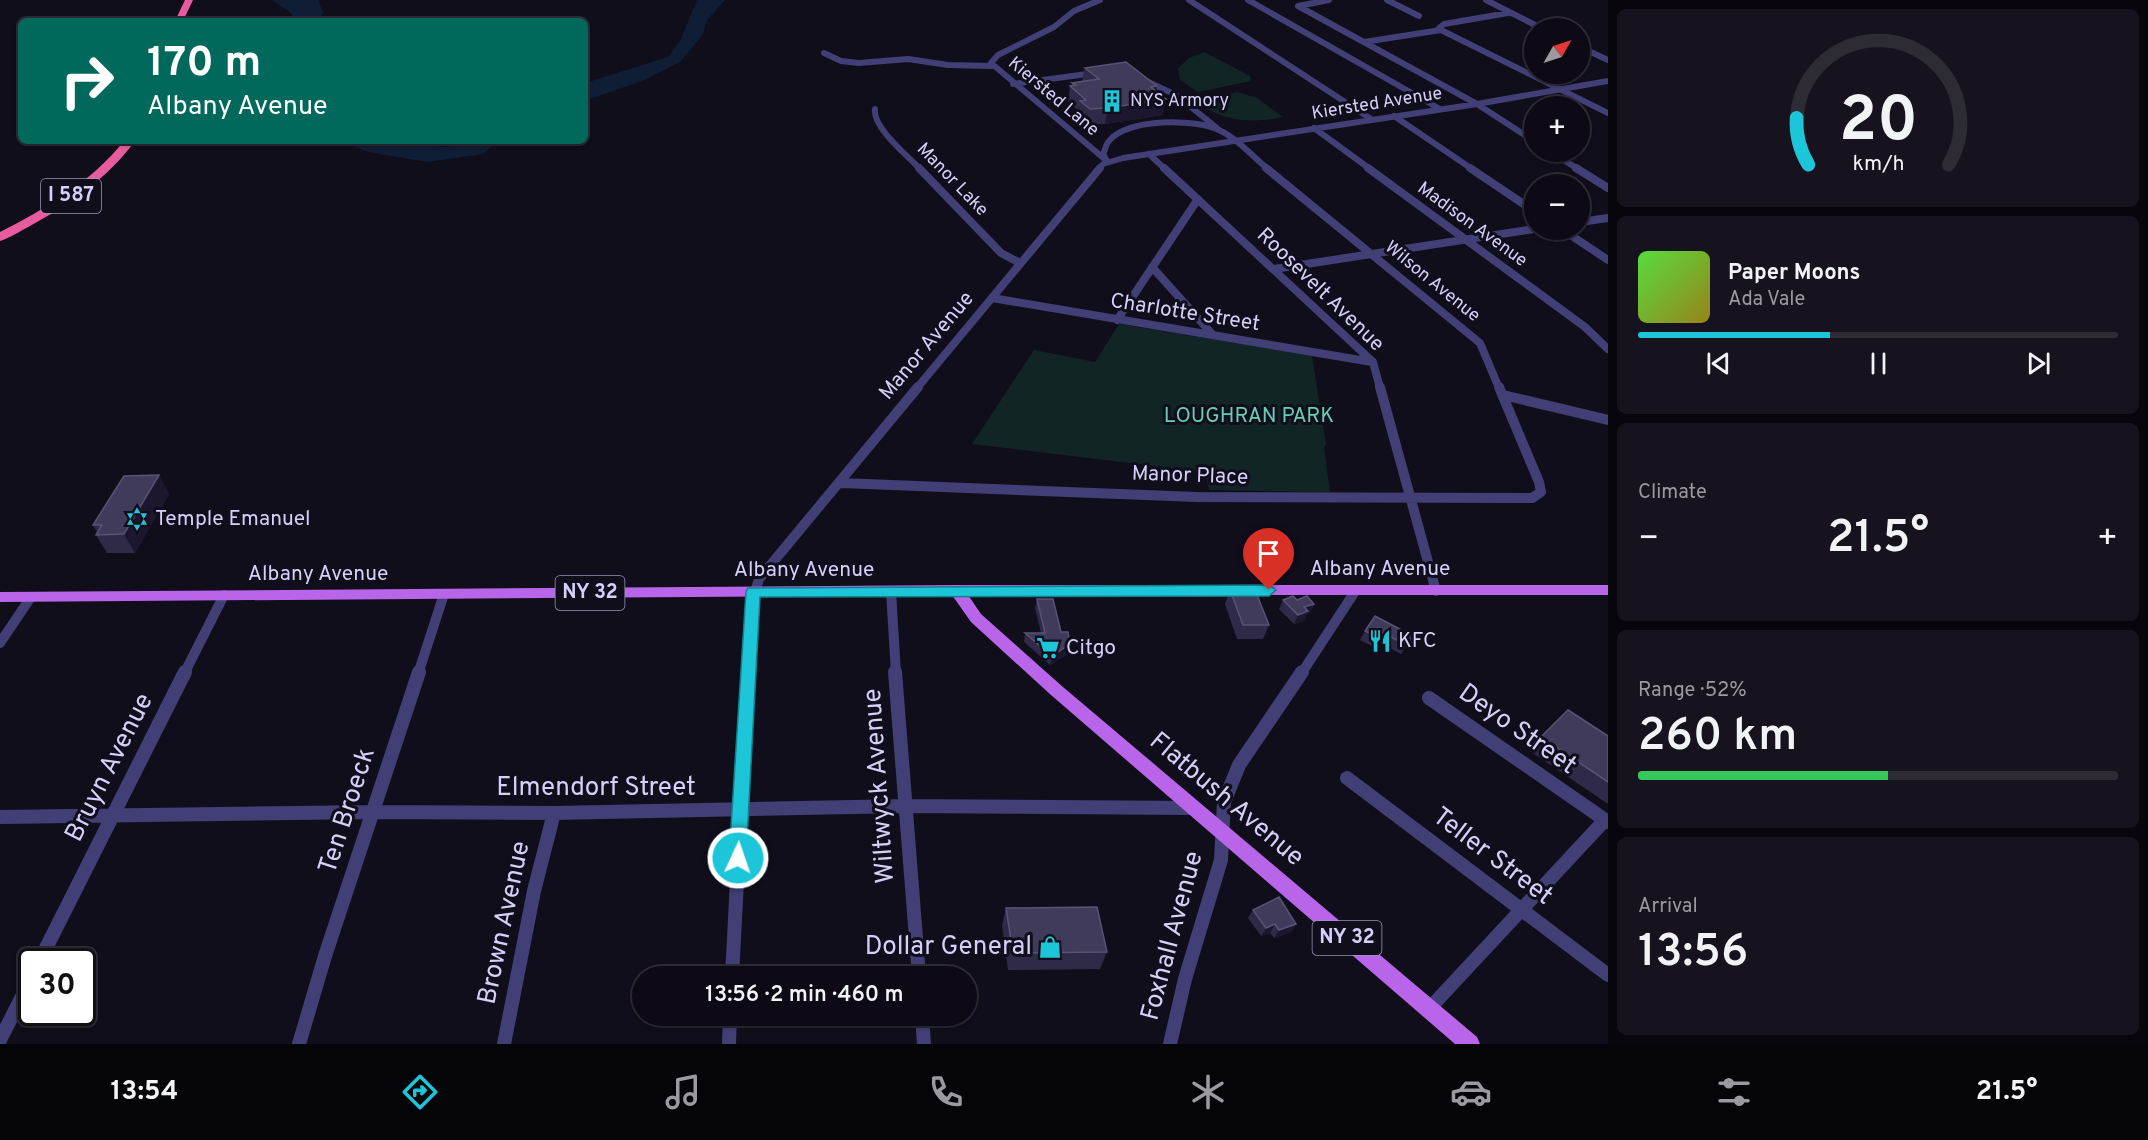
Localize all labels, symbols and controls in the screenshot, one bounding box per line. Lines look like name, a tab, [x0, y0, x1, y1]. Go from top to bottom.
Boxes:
north arrow	[1524, 18, 1590, 84]
map controls	[1524, 18, 1590, 240]
text: 170 m	[147, 38, 261, 91]
icon: right	[48, 42, 126, 120]
street label: Kiersted Lane	[1003, 52, 1103, 142]
street label: Kiersted Avenue	[1310, 82, 1444, 126]
text: 20	[1838, 84, 1918, 163]
building icon: NYS Armory	[1099, 88, 1125, 114]
text: Albany Avenue	[147, 90, 327, 124]
place label: NYS Armory	[1130, 90, 1229, 113]
button: +	[1524, 96, 1590, 162]
street label: Manor Lake	[911, 138, 993, 222]
text: km/h	[1852, 151, 1904, 178]
button: −	[1524, 174, 1590, 240]
street label: Madison Avenue	[1412, 177, 1532, 273]
road number: I 587	[41, 179, 101, 213]
street label: Roosevelt Avenue	[1250, 222, 1390, 358]
street label: Wilson Avenue	[1380, 236, 1484, 328]
text: Paper Moons	[1728, 260, 1860, 287]
street label: Manor Avenue	[874, 286, 980, 406]
text: Ada Vale	[1728, 287, 1805, 313]
street label: Charlotte Street	[1108, 288, 1262, 338]
icon: previous	[1702, 347, 1735, 380]
icon: pause	[1862, 347, 1895, 380]
icon: next	[2022, 347, 2055, 380]
park label: LOUGHRAN PARK	[1164, 403, 1334, 430]
street label: Manor Place	[1131, 460, 1249, 492]
text: Climate	[1638, 480, 1707, 506]
synagogue icon: Temple Emanuel	[124, 506, 150, 532]
place label: Temple Emanuel	[155, 506, 311, 533]
text: 21.5°	[1827, 511, 1929, 568]
text: −	[1638, 519, 1659, 561]
text: +	[2097, 519, 2118, 561]
pin	[1243, 528, 1294, 590]
icon: arrive	[1252, 537, 1285, 570]
street label: Albany Avenue	[1310, 556, 1450, 583]
street label: Albany Avenue	[734, 557, 874, 584]
street label: Albany Avenue	[248, 561, 388, 588]
road number: NY 32	[556, 576, 624, 610]
restaurant icon: KFC	[1367, 628, 1393, 654]
place label: KFC	[1398, 628, 1437, 655]
supermarket icon: Citgo	[1035, 635, 1061, 661]
place label: Citgo	[1066, 635, 1116, 662]
street label: Deyo Street	[1452, 677, 1582, 783]
text: Range · 52%	[1638, 678, 1747, 704]
street label: Wiltwyck Avenue	[857, 687, 903, 885]
street label: Bruyn Avenue	[58, 688, 162, 848]
text: 260 km	[1638, 709, 1797, 766]
street label: Flatbush Avenue	[1142, 726, 1310, 874]
street label: Ten Broeck	[312, 744, 384, 878]
street label: Elmendorf Street	[496, 772, 696, 805]
street label: Teller Street	[1425, 801, 1559, 913]
position arrow	[706, 826, 770, 890]
street label: Brown Avenue	[472, 838, 538, 1008]
street label: Foxhall Avenue	[1135, 848, 1211, 1024]
text: Arrival	[1638, 894, 1698, 920]
road number: NY 32	[1312, 921, 1382, 955]
text: 13:56	[1638, 925, 1748, 982]
place label: Dollar General	[865, 931, 1032, 964]
shop icon: Dollar General	[1037, 934, 1063, 960]
speed limit sign: 30	[18, 948, 96, 1026]
text: 13:56 · 2 min · 460 m	[705, 982, 904, 1009]
icon: directions	[399, 1071, 441, 1113]
icon: music	[662, 1071, 704, 1113]
icon: phone	[925, 1071, 967, 1113]
icon: climate	[1187, 1071, 1229, 1113]
icon: car	[1450, 1071, 1492, 1113]
icon: filters	[1713, 1071, 1755, 1113]
text: 13:54	[110, 1075, 178, 1109]
text: 21.5°	[1976, 1075, 2038, 1109]

